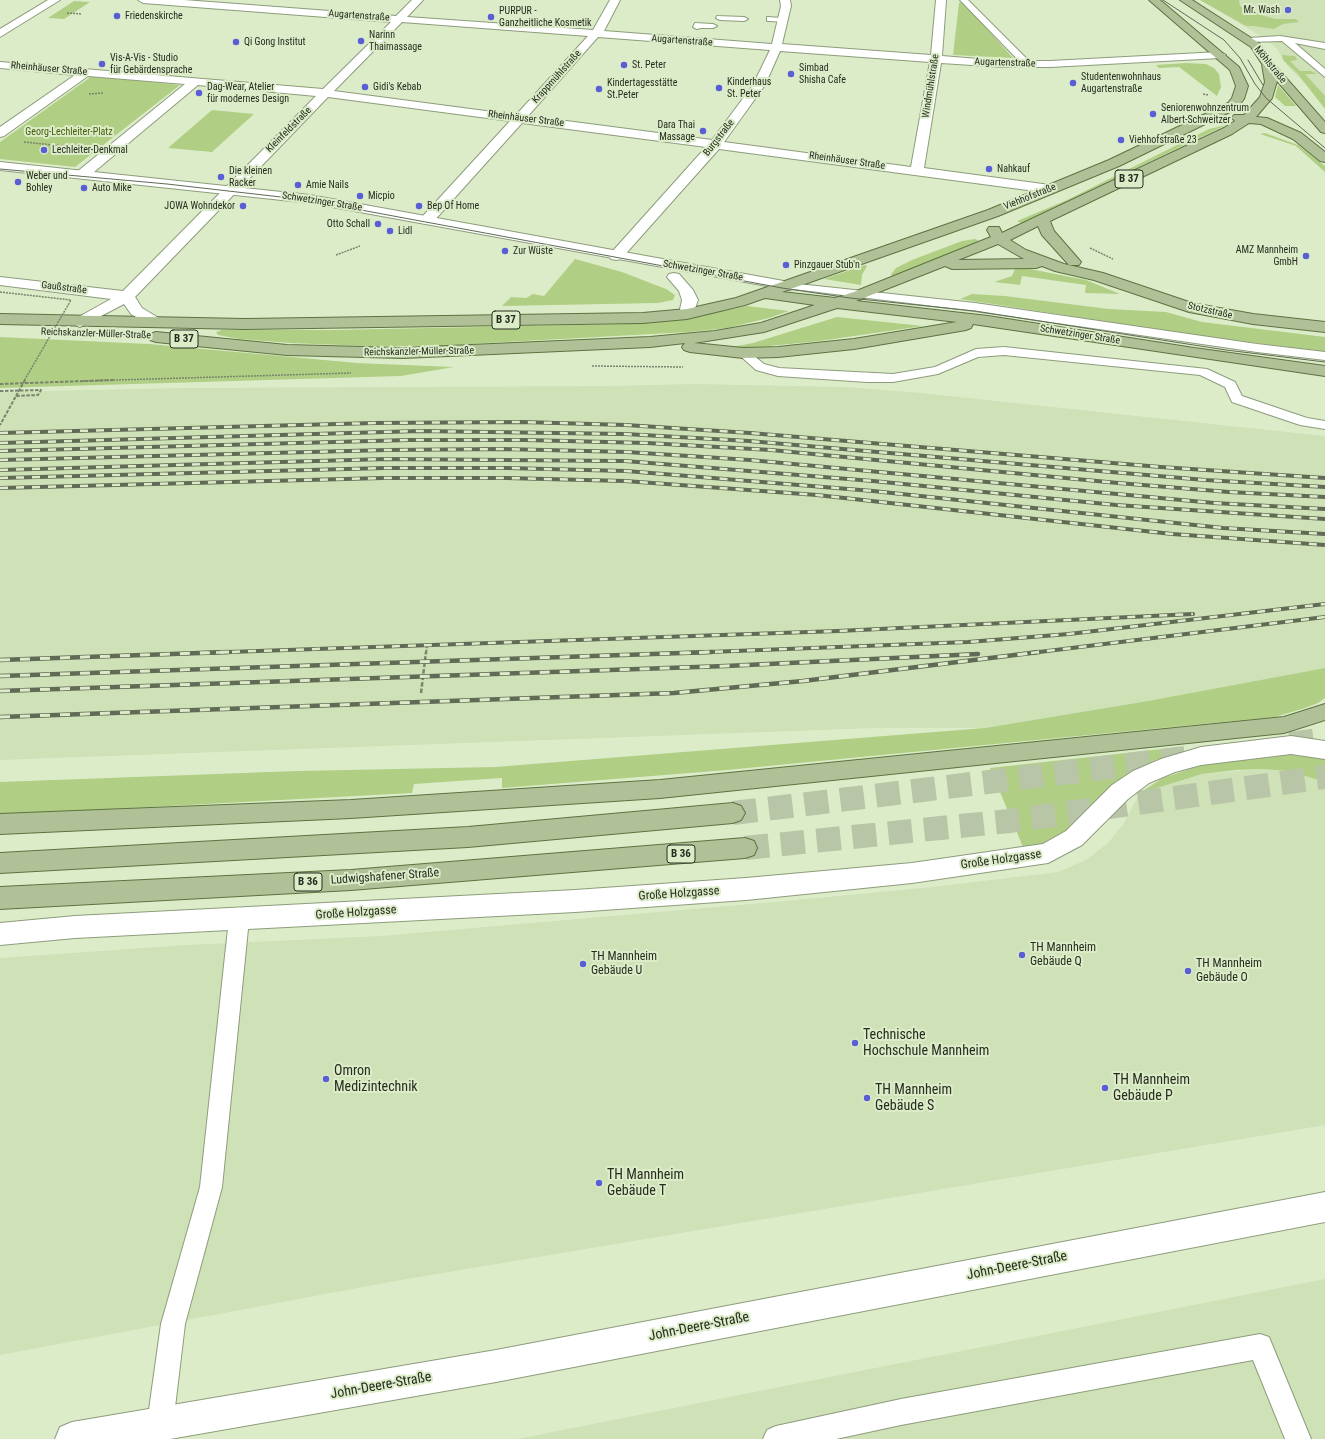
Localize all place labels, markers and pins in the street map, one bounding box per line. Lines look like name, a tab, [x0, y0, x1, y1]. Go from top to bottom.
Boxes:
place label: Mr. Wash	[1243, 4, 1280, 16]
place label: PURPUR - Ganzheitliche Kosmetik	[499, 5, 592, 28]
marker: Mr. Wash	[1283, 5, 1293, 15]
place label: Friedenskirche	[125, 10, 183, 22]
marker: Friedenskirche	[112, 11, 122, 21]
marker: PURPUR - Ganzheitliche Kosmetik	[486, 12, 496, 22]
place label: Narinn Thaimassage	[369, 29, 422, 52]
place label: Qi Gong Institut	[244, 36, 306, 48]
marker: Narinn Thaimassage	[356, 36, 366, 46]
marker: Qi Gong Institut	[231, 37, 241, 47]
place label: Vis-A-Vis - Studio für Gebärdensprache	[110, 52, 192, 76]
marker: Vis-A-Vis - Studio für Gebärdensprache	[97, 59, 107, 69]
place label: St. Peter	[632, 59, 666, 71]
marker: St. Peter	[619, 60, 629, 70]
place label: Simbad Shisha Cafe	[799, 62, 846, 86]
marker: Simbad Shisha Cafe	[786, 69, 796, 79]
place label: Studentenwohnhaus Augartenstraße	[1081, 71, 1161, 94]
place label: Kinderhaus St. Peter	[727, 76, 771, 100]
place label: Kindertagesstätte St.Peter	[607, 77, 677, 100]
marker: Studentenwohnhaus Augartenstraße	[1068, 78, 1078, 88]
place label: Dag-Wear, Atelier für modernes Design	[207, 81, 289, 104]
place label: Gidi's Kebab	[373, 81, 421, 93]
marker: Gidi's Kebab	[360, 82, 370, 92]
marker: Kinderhaus St. Peter	[714, 83, 724, 93]
marker: Kindertagesstätte St.Peter	[594, 84, 604, 94]
marker: Dag-Wear, Atelier für modernes Design	[194, 88, 204, 98]
place label: Seniorenwohnzentrum Albert-Schweitzer	[1161, 102, 1249, 126]
marker: Seniorenwohnzentrum Albert-Schweitzer	[1148, 109, 1158, 119]
place label: Dara Thai Massage	[657, 119, 695, 142]
marker: Dara Thai Massage	[698, 126, 708, 136]
place label: Viehhofstraße 23	[1129, 134, 1197, 146]
marker: Viehhofstraße 23	[1116, 135, 1126, 145]
place label: Lechleiter-Denkmal	[52, 144, 128, 156]
marker: Lechleiter-Denkmal	[39, 145, 49, 155]
place label: Nahkauf	[997, 163, 1030, 175]
marker: Nahkauf	[984, 164, 994, 174]
place label: Die kleinen Racker	[229, 165, 272, 188]
place label: Weber und Bohley	[26, 170, 68, 194]
marker: Die kleinen Racker	[216, 172, 226, 182]
marker: Weber und Bohley	[13, 177, 23, 187]
place label: Amie Nails	[306, 179, 349, 191]
marker: Amie Nails	[293, 180, 303, 190]
place label: Auto Mike	[92, 182, 132, 194]
marker: Auto Mike	[79, 183, 89, 193]
place label: Micpio	[368, 190, 395, 202]
marker: Micpio	[355, 191, 365, 201]
place label: JOWA Wohndekor	[164, 200, 235, 212]
place label: Bep Of Home	[427, 200, 479, 212]
marker: JOWA Wohndekor	[238, 201, 248, 211]
marker: Bep Of Home	[414, 201, 424, 211]
place label: Otto Schall	[327, 218, 370, 230]
marker: Otto Schall	[373, 219, 383, 229]
place label: Lidl	[398, 225, 412, 237]
marker: Lidl	[385, 226, 395, 236]
place label: AMZ Mannheim GmbH	[1236, 244, 1298, 268]
place label: Zur Wüste	[513, 245, 553, 257]
marker: Zur Wüste	[500, 246, 510, 256]
marker: AMZ Mannheim GmbH	[1301, 251, 1311, 261]
place label: Pinzgauer Stub'n	[794, 259, 860, 271]
marker: Pinzgauer Stub'n	[781, 260, 791, 270]
place label: TH Mannheim Gebäude Q	[1030, 941, 1096, 969]
place label: TH Mannheim Gebäude U	[591, 950, 657, 978]
marker: TH Mannheim Gebäude Q	[1017, 950, 1027, 960]
place label: TH Mannheim Gebäude O	[1196, 957, 1262, 985]
marker: TH Mannheim Gebäude U	[578, 959, 588, 969]
marker: TH Mannheim Gebäude O	[1183, 966, 1193, 976]
place label: Technische Hochschule Mannheim	[863, 1027, 989, 1060]
marker: Technische Hochschule Mannheim	[850, 1038, 860, 1048]
place label: Omron Medizintechnik	[334, 1063, 418, 1096]
place label: TH Mannheim Gebäude P	[1113, 1072, 1190, 1104]
marker: Omron Medizintechnik	[321, 1074, 331, 1084]
place label: TH Mannheim Gebäude S	[875, 1082, 952, 1114]
marker: TH Mannheim Gebäude P	[1100, 1083, 1110, 1093]
marker: TH Mannheim Gebäude S	[862, 1093, 872, 1103]
place label: TH Mannheim Gebäude T	[607, 1167, 684, 1200]
marker: TH Mannheim Gebäude T	[594, 1178, 604, 1188]

